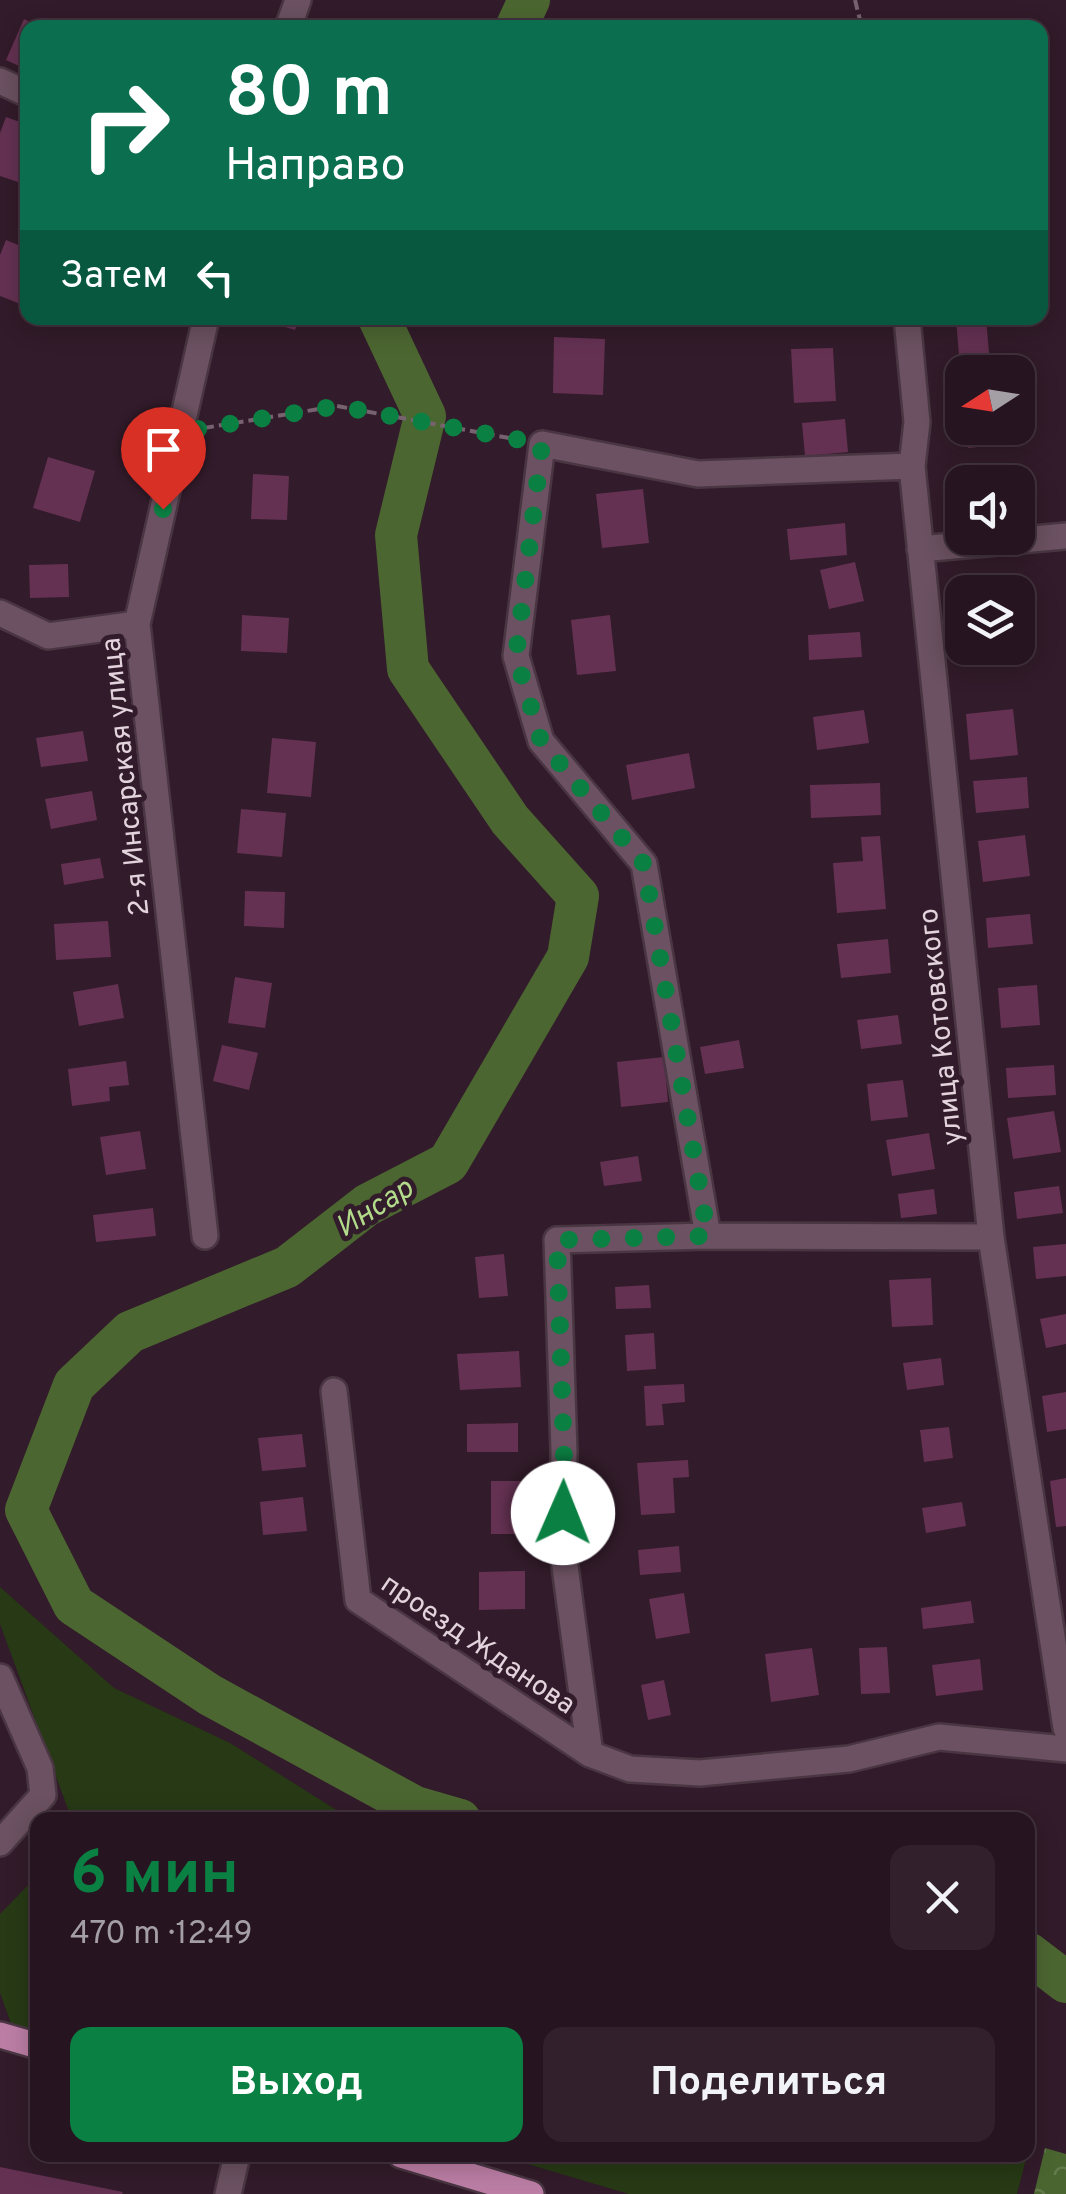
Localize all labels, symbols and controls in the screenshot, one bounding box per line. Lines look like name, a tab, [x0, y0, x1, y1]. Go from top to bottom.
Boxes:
text: 80 m	[225, 52, 393, 141]
icon: right	[60, 60, 190, 190]
text: Направо	[225, 139, 406, 196]
icon: left	[188, 250, 243, 305]
text: Затем	[60, 253, 168, 302]
north arrow	[945, 355, 1035, 445]
map controls	[945, 355, 1035, 665]
pin	[121, 407, 206, 510]
icon: arrive	[136, 422, 191, 477]
button: sound	[945, 465, 1035, 555]
button: layers	[945, 575, 1035, 665]
street label: 2-я Инсарская улица	[94, 636, 159, 918]
street label: улица Котовского	[912, 906, 972, 1147]
water label: Инсар	[330, 1171, 421, 1247]
position arrow	[511, 1461, 615, 1565]
street label: проезд Жданова	[373, 1567, 582, 1724]
text: 6 мин	[70, 1839, 239, 1915]
button: close	[890, 1845, 995, 1950]
text: 470 m · 12:49	[70, 1915, 253, 1955]
button: Выход	[70, 2027, 523, 2142]
button: Поделиться	[543, 2027, 995, 2142]

